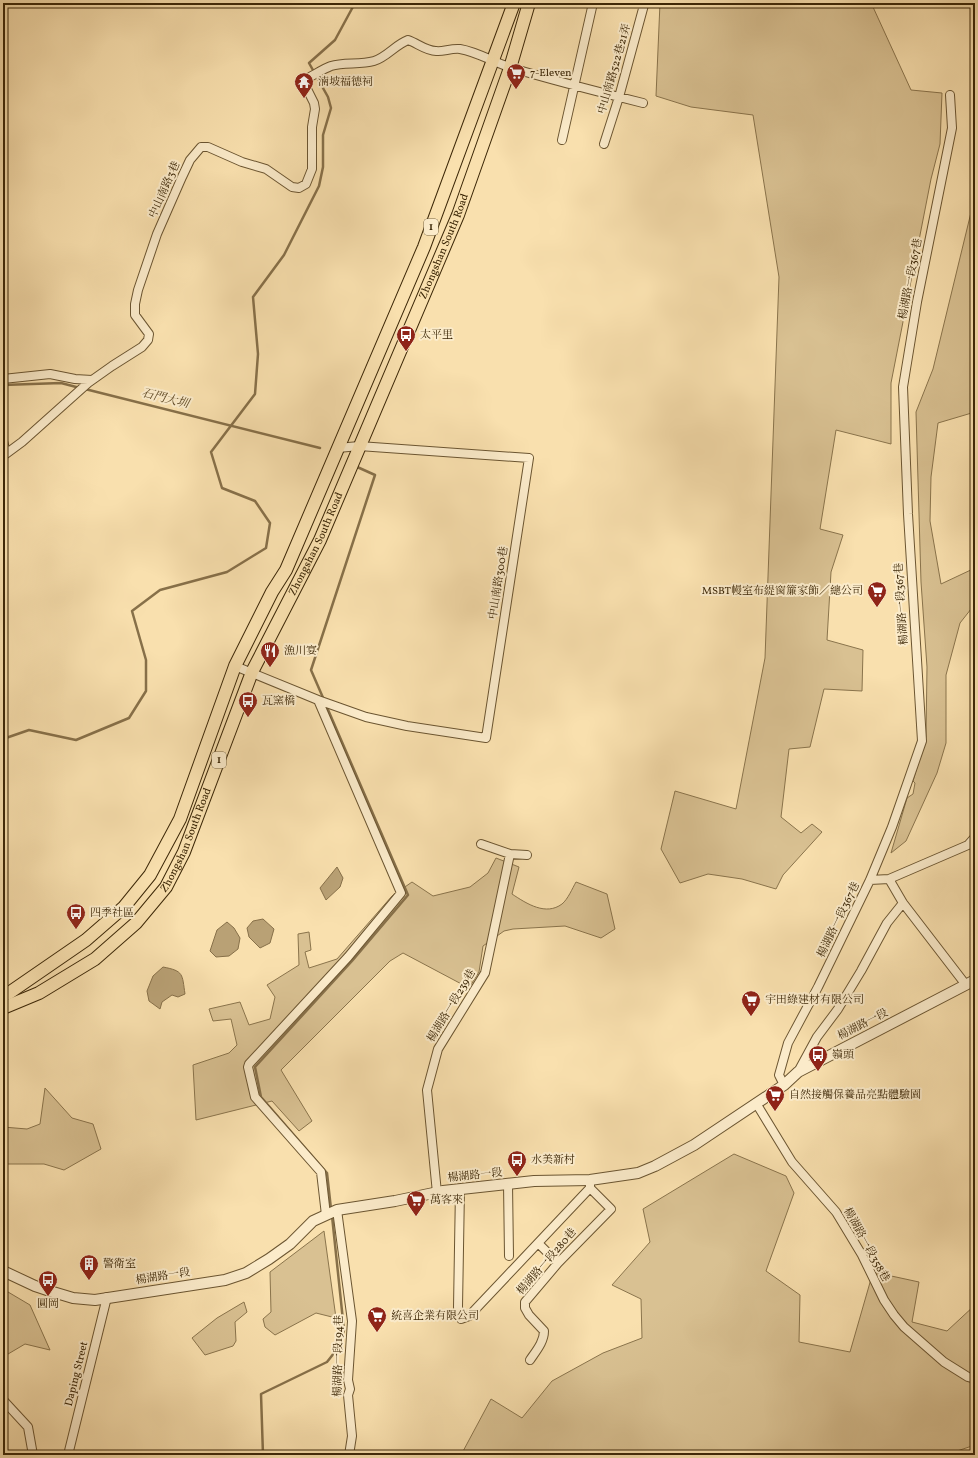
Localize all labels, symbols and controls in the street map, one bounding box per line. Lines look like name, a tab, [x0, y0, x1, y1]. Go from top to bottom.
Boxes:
street label: 中山南路522巷21弄	[595, 22, 635, 116]
supermarket icon: 7-Eleven	[505, 62, 527, 90]
place label: 7-Eleven	[530, 66, 572, 81]
temple icon: 湳坡福德祠	[293, 71, 315, 99]
place label: 湳坡福德祠	[318, 75, 373, 90]
street label: 中山南路3巷	[146, 159, 184, 221]
street label: Zhongshan South Road	[416, 192, 472, 301]
road number: 1	[424, 219, 438, 235]
street label: 楊湖路一段367巷	[896, 237, 926, 321]
bus stop icon: 太平里	[395, 324, 417, 352]
place label: 太平里	[420, 328, 453, 343]
water label: 石門大圳	[140, 385, 192, 413]
street label: Zhongshan South Road	[285, 490, 347, 598]
street label: 中山南路300巷	[486, 545, 512, 621]
street label: 楊湖路一段367巷	[892, 562, 912, 646]
supermarket icon: MSBT幔室布緹窗簾家飾／總公司	[866, 580, 888, 608]
place label: MSBT幔室布緹窗簾家飾／總公司	[702, 584, 863, 599]
restaurant icon: 漁川宴	[259, 640, 281, 668]
place label: 漁川宴	[284, 644, 317, 659]
bus stop icon: 瓦窯橋	[237, 690, 259, 718]
place label: 瓦窯橋	[262, 694, 295, 709]
road number: 1	[212, 752, 226, 768]
street label: Zhongshan South Road	[157, 786, 215, 896]
street label: 楊湖路一段367巷	[814, 880, 864, 960]
bus stop icon: 四季社區	[65, 902, 87, 930]
place label: 四季社區	[90, 906, 134, 921]
street label: 楊湖路一段239巷	[424, 967, 480, 1045]
supermarket icon: 宇田綠建材有限公司	[740, 989, 762, 1017]
place label: 宇田綠建材有限公司	[765, 993, 864, 1008]
street label: 楊湖路一段	[835, 1006, 891, 1044]
bus stop icon: 嶺頭	[807, 1044, 829, 1072]
place label: 嶺頭	[832, 1048, 854, 1063]
supermarket icon: 自然接觸保養品亮點體驗園	[764, 1084, 786, 1112]
place label: 自然接觸保養品亮點體驗園	[789, 1088, 921, 1103]
bus stop icon: 水美新村	[506, 1149, 528, 1177]
place label: 水美新村	[531, 1153, 575, 1168]
street label: 楊湖路一段	[447, 1166, 503, 1186]
supermarket icon: 萬客來	[405, 1189, 427, 1217]
place label: 萬客來	[430, 1193, 463, 1208]
street label: 楊湖路一段358巷	[839, 1205, 893, 1285]
street label: 楊湖路一段280巷	[514, 1225, 580, 1299]
building icon: 警衛室	[78, 1253, 100, 1281]
place label: 警衛室	[103, 1257, 136, 1272]
street label: 楊湖路一段	[135, 1265, 191, 1289]
bus stop icon: 圓岡	[37, 1269, 59, 1297]
place label: 圓岡	[37, 1297, 59, 1312]
supermarket icon: 統喜企業有限公司	[366, 1305, 388, 1333]
place label: 統喜企業有限公司	[391, 1309, 479, 1324]
street label: 楊湖路一段194巷	[331, 1315, 347, 1397]
street label: Daping Street	[62, 1340, 92, 1408]

